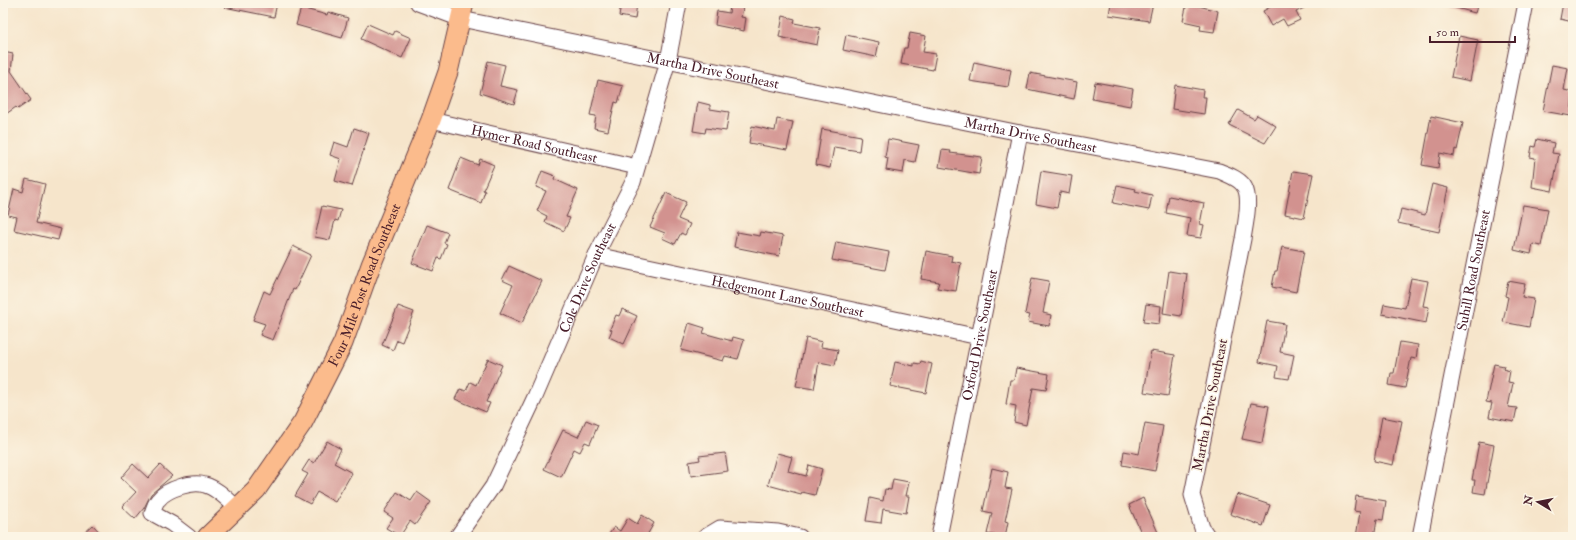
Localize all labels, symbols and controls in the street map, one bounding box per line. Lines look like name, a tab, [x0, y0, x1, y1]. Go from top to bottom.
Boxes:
scale bar	[1430, 18, 1515, 44]
text: 50 m	[1436, 25, 1460, 40]
street label: Martha Drive Southeast	[645, 49, 781, 92]
street label: Martha Drive Southeast	[963, 113, 1099, 156]
street label: Hymer Road Southeast	[469, 121, 600, 166]
street label: Four Mile Post Road Southeast	[324, 200, 404, 369]
street label: Suhill Road Southeast	[1453, 208, 1493, 332]
street label: Cole Drive Southeast	[555, 219, 620, 335]
street label: Oxford Drive Southeast	[958, 267, 1001, 402]
street label: Hedgemont Lane Southeast	[710, 271, 866, 321]
street label: Martha Drive Southeast	[1189, 337, 1231, 473]
north arrow	[1518, 482, 1558, 522]
text: N	[1521, 493, 1536, 507]

